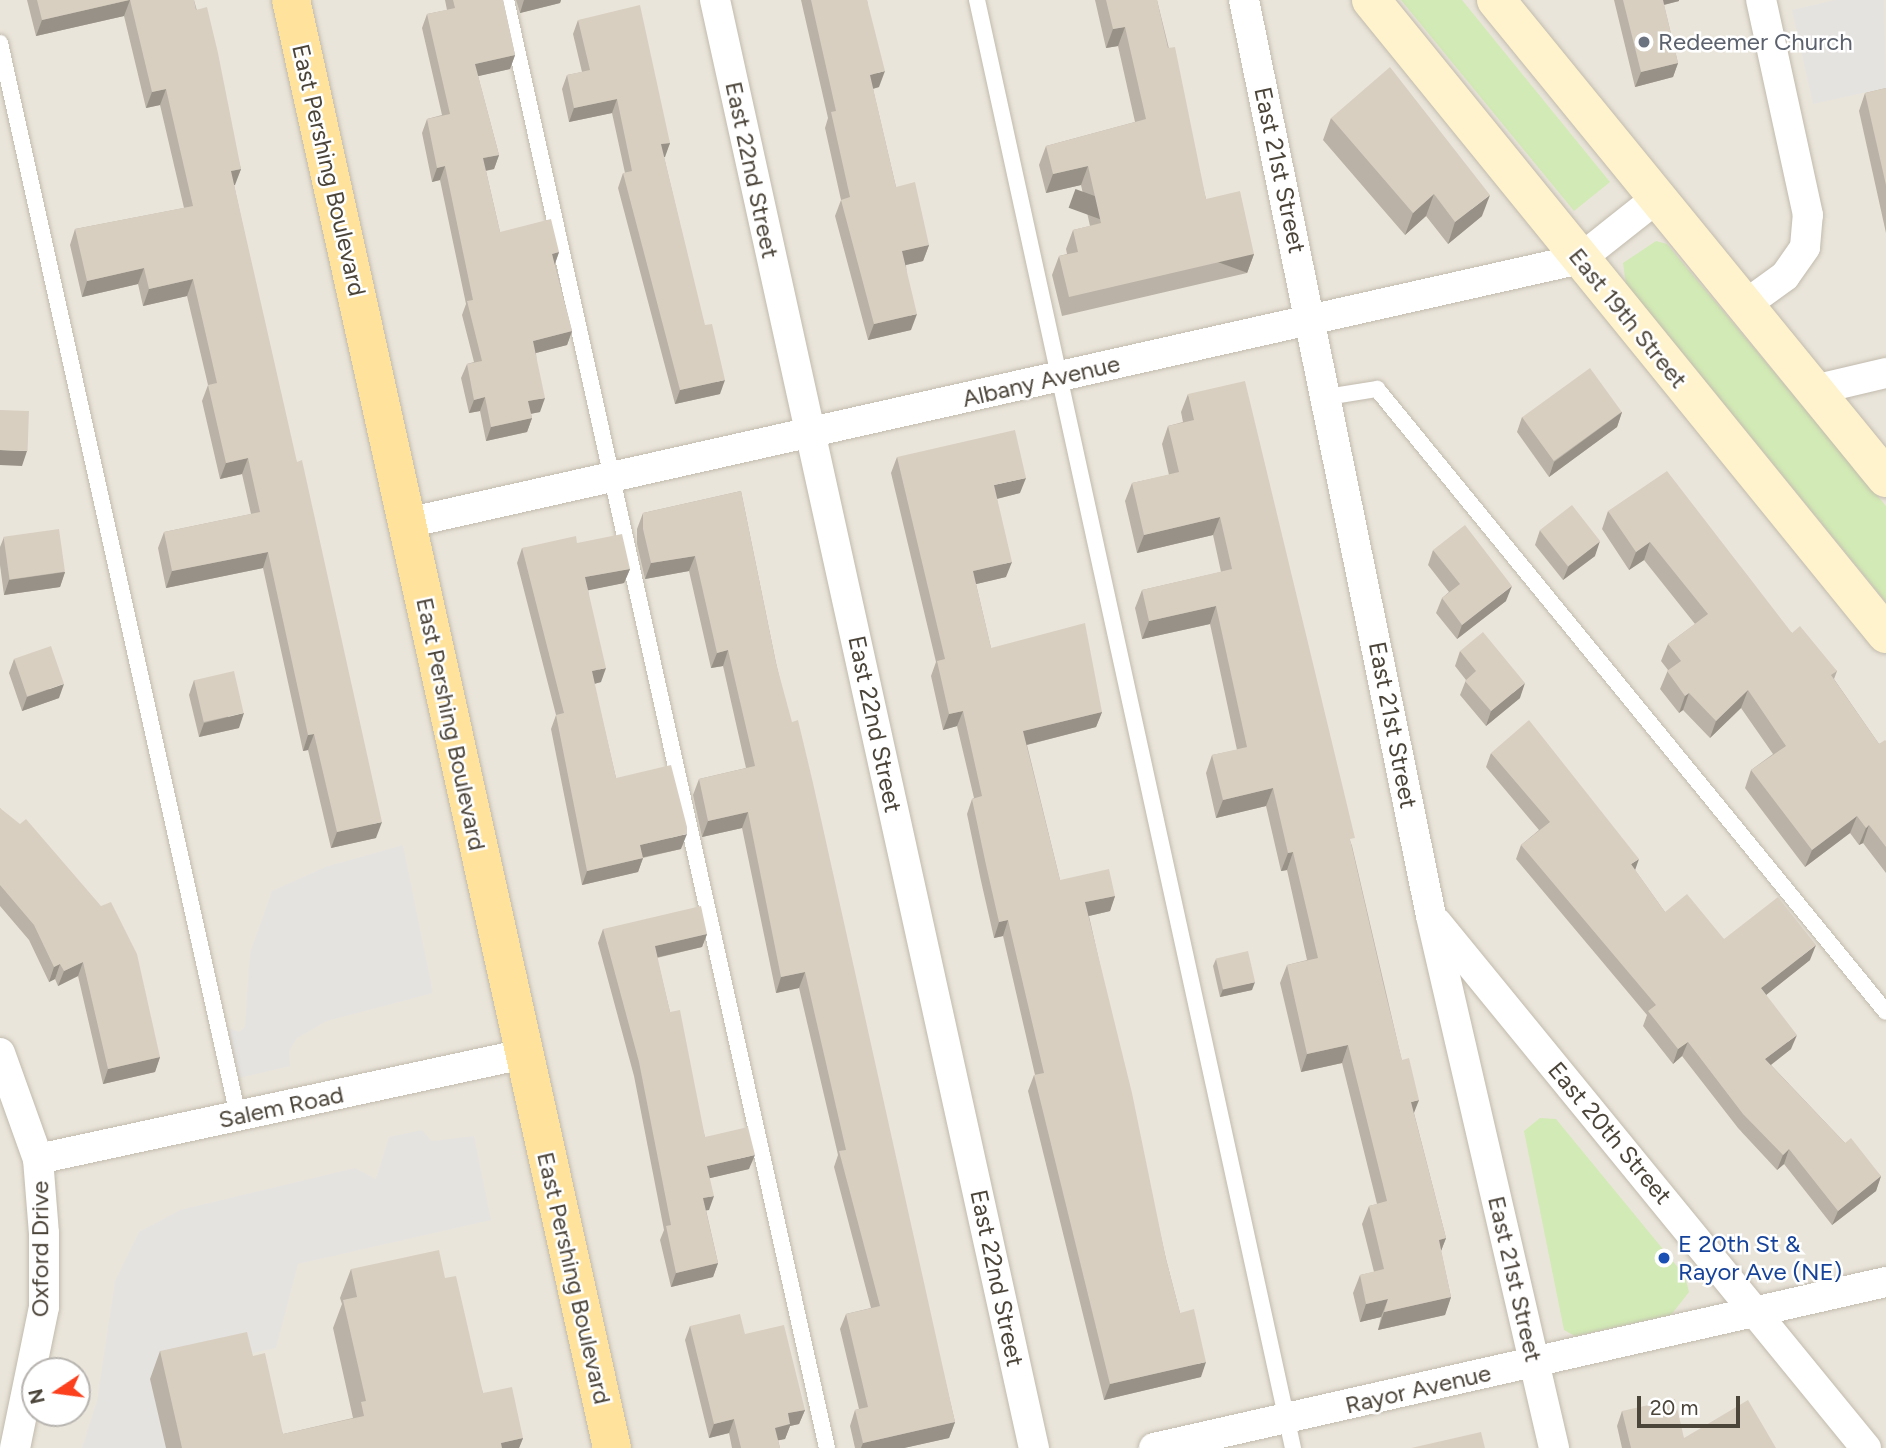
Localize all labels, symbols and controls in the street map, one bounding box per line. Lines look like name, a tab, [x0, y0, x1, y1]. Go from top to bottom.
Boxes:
place label: Redeemer Church	[1658, 28, 1853, 56]
marker: Redeemer Church	[1636, 34, 1652, 50]
street label: East Pershing Boulevard	[286, 41, 372, 299]
street label: East 22nd Street	[719, 79, 785, 261]
street label: East 21st Street	[1248, 84, 1312, 256]
street label: East 19th Street	[1563, 242, 1693, 394]
street label: Albany Avenue	[959, 349, 1123, 413]
street label: East Pershing Boulevard	[410, 595, 492, 853]
street label: East 22nd Street	[842, 633, 908, 815]
street label: East 21st Street	[1363, 639, 1423, 811]
street label: East 20th Street	[1542, 1056, 1678, 1210]
street label: Salem Road	[216, 1080, 346, 1134]
street label: East Pershing Boulevard	[531, 1149, 617, 1407]
street label: Oxford Drive	[26, 1181, 54, 1317]
street label: East 22nd Street	[964, 1187, 1030, 1369]
street label: East 21st Street	[1482, 1193, 1548, 1365]
place label: E 20th St & Rayor Ave (NE)	[1678, 1230, 1842, 1286]
marker: E 20th St & Rayor Ave (NE)	[1656, 1250, 1672, 1266]
north arrow	[21, 1357, 91, 1427]
street label: Rayor Avenue	[1342, 1358, 1494, 1420]
scale bar	[1641, 1382, 1744, 1426]
text: N	[24, 1387, 50, 1406]
text: 20 m	[1650, 1395, 1698, 1420]

